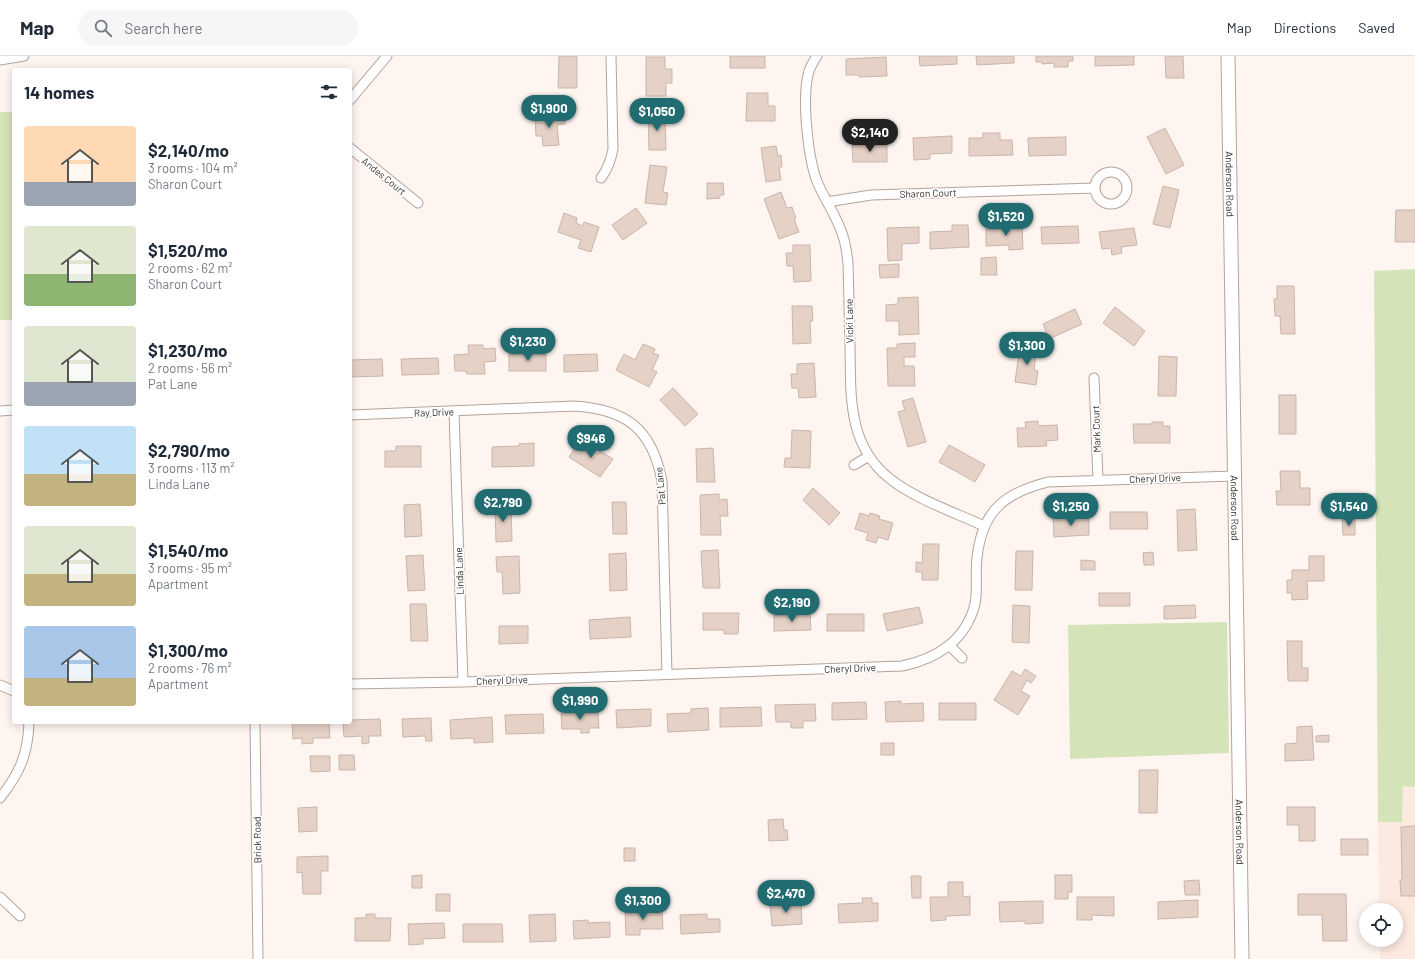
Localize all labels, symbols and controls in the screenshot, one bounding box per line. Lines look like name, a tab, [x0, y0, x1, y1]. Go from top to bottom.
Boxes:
search box	[78, 10, 358, 46]
text: Map	[20, 16, 54, 39]
icon: search	[92, 17, 114, 39]
text: Search here	[124, 19, 202, 37]
text: Map	[1227, 19, 1252, 36]
text: Directions	[1274, 19, 1336, 36]
text: Saved	[1358, 19, 1395, 36]
icon: filters	[318, 81, 340, 103]
text: 14 homes	[24, 82, 94, 102]
pin: $1,900	[516, 95, 582, 129]
pin: $1,050	[624, 98, 690, 132]
text: $1,900	[530, 100, 568, 116]
text: $1,050	[639, 103, 675, 119]
pin: $2,140	[837, 119, 903, 153]
text: $2,140	[851, 124, 889, 140]
text: $2,140/mo	[148, 140, 229, 160]
icon: home	[56, 142, 104, 190]
street label: Anderson Road	[1223, 151, 1236, 217]
street label: Andes Court	[360, 155, 409, 198]
text: 3 rooms · 104 m²	[148, 160, 238, 176]
text: Sharon Court	[148, 176, 222, 192]
street label: Sharon Court	[899, 186, 957, 200]
pin: $1,520	[973, 203, 1039, 237]
text: $1,520	[987, 208, 1025, 224]
text: $1,520/mo	[148, 240, 228, 260]
icon: home	[56, 242, 104, 290]
text: 2 rooms · 62 m²	[148, 260, 233, 276]
text: Sharon Court	[148, 276, 222, 292]
street label: Vicki Lane	[843, 299, 855, 343]
pin: $1,230	[495, 328, 561, 362]
pin: $1,300	[994, 332, 1060, 366]
text: $1,230	[509, 333, 547, 349]
text: $1,300	[1008, 337, 1046, 353]
text: $1,230/mo	[148, 340, 228, 360]
icon: home	[56, 342, 104, 390]
text: 2 rooms · 56 m²	[148, 360, 232, 376]
text: Pat Lane	[148, 376, 197, 392]
street label: Ray Drive	[414, 405, 454, 419]
street label: Mark Court	[1089, 405, 1103, 453]
pin: $946	[567, 425, 615, 459]
text: $946	[576, 430, 606, 446]
text: $2,790/mo	[148, 440, 230, 460]
icon: home	[56, 442, 104, 490]
text: 3 rooms · 113 m²	[148, 460, 235, 476]
street label: Pat Lane	[652, 467, 668, 505]
street label: Cheryl Drive	[1129, 471, 1181, 485]
street label: Anderson Road	[1228, 475, 1242, 541]
text: Linda Lane	[148, 476, 210, 492]
pin: $2,790	[470, 489, 536, 523]
pin: $1,250	[1038, 493, 1104, 527]
pin: $1,540	[1316, 493, 1382, 527]
text: $2,790	[484, 494, 522, 510]
text: $1,250	[1052, 498, 1090, 514]
text: $1,540	[1330, 498, 1368, 514]
text: $1,540/mo	[148, 540, 229, 560]
icon: home	[56, 542, 104, 590]
street label: Linda Lane	[452, 547, 466, 595]
text: 3 rooms · 95 m²	[148, 560, 232, 576]
text: Apartment	[148, 576, 209, 592]
pin: $2,190	[759, 589, 825, 623]
text: $2,190	[773, 594, 811, 610]
text: $1,300/mo	[148, 640, 228, 660]
icon: home	[56, 642, 104, 690]
text: 2 rooms · 76 m²	[148, 660, 232, 676]
street label: Cheryl Drive	[824, 661, 876, 675]
street label: Cheryl Drive	[476, 673, 528, 687]
text: Apartment	[148, 676, 209, 692]
pin: $1,990	[547, 687, 613, 721]
text: $1,990	[562, 692, 598, 708]
street label: Anderson Road	[1234, 799, 1247, 865]
street label: Brick Road	[251, 817, 263, 863]
pin: $2,470	[753, 880, 819, 914]
text: $2,470	[767, 885, 805, 901]
pin: $1,300	[610, 887, 676, 921]
text: $1,300	[624, 892, 662, 908]
map controls	[1359, 903, 1403, 947]
button: locate	[1359, 903, 1403, 947]

